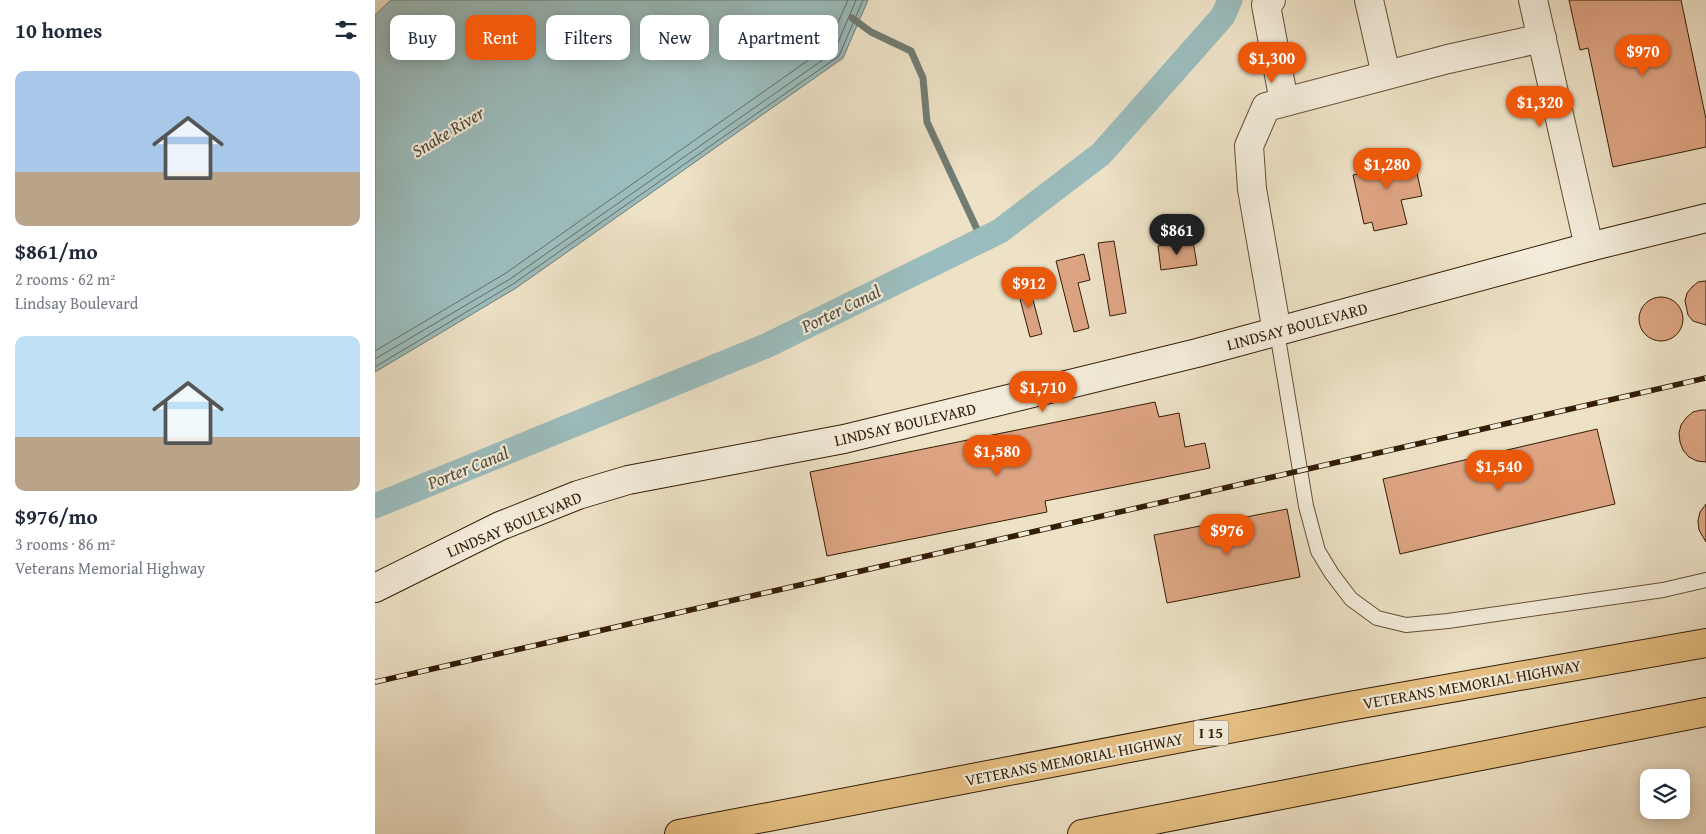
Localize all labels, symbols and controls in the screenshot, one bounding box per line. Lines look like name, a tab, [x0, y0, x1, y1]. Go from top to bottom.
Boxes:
text: 10 homes	[15, 15, 102, 46]
chip: Buy	[390, 15, 455, 60]
chip: Rent	[465, 15, 536, 60]
chip: Filters	[546, 15, 630, 60]
chip: New	[640, 15, 709, 60]
chip: Apartment	[719, 15, 838, 60]
icon: filters	[332, 16, 360, 44]
pin: $970	[1613, 34, 1673, 77]
text: $970	[1626, 39, 1660, 63]
pin: $1,300	[1231, 42, 1313, 84]
text: $1,300	[1249, 46, 1295, 70]
pin: $1,320	[1499, 86, 1581, 128]
text: $1,320	[1517, 90, 1563, 114]
water label: Snake River	[406, 99, 490, 164]
icon: home	[143, 103, 233, 193]
pin: $1,280	[1346, 148, 1428, 190]
text: $1,280	[1364, 152, 1410, 176]
pin: $861	[1147, 214, 1207, 256]
text: $861	[1160, 218, 1194, 242]
text: $861/mo	[15, 236, 98, 267]
pin: $912	[999, 266, 1059, 309]
text: 2 rooms · 62 m²	[15, 267, 115, 291]
text: $912	[1012, 271, 1046, 295]
water label: Porter Canal	[796, 277, 886, 340]
text: Lindsay Boulevard	[15, 291, 138, 315]
street label: LINDSAY BOULEVARD	[1224, 296, 1370, 356]
icon: home	[143, 368, 233, 458]
pin: $1,710	[1002, 370, 1084, 413]
text: $1,710	[1020, 375, 1066, 399]
street label: LINDSAY BOULEVARD	[832, 396, 979, 452]
pin: $1,580	[956, 434, 1038, 477]
water label: Porter Canal	[422, 439, 513, 496]
text: $1,580	[974, 439, 1020, 463]
pin: $1,540	[1458, 450, 1540, 492]
text: $1,540	[1476, 454, 1522, 478]
street label: LINDSAY BOULEVARD	[443, 485, 586, 563]
text: $976/mo	[15, 501, 98, 532]
pin: $976	[1197, 514, 1257, 556]
text: $976	[1210, 518, 1244, 542]
text: 3 rooms · 86 m²	[15, 532, 115, 556]
text: Veterans Memorial Highway	[15, 556, 205, 580]
street label: VETERANS MEMORIAL HIGHWAY	[1361, 653, 1583, 715]
road number: I 15	[1193, 720, 1229, 746]
street label: VETERANS MEMORIAL HIGHWAY	[963, 726, 1185, 792]
map controls	[1640, 769, 1690, 819]
button: layers	[1640, 769, 1690, 819]

